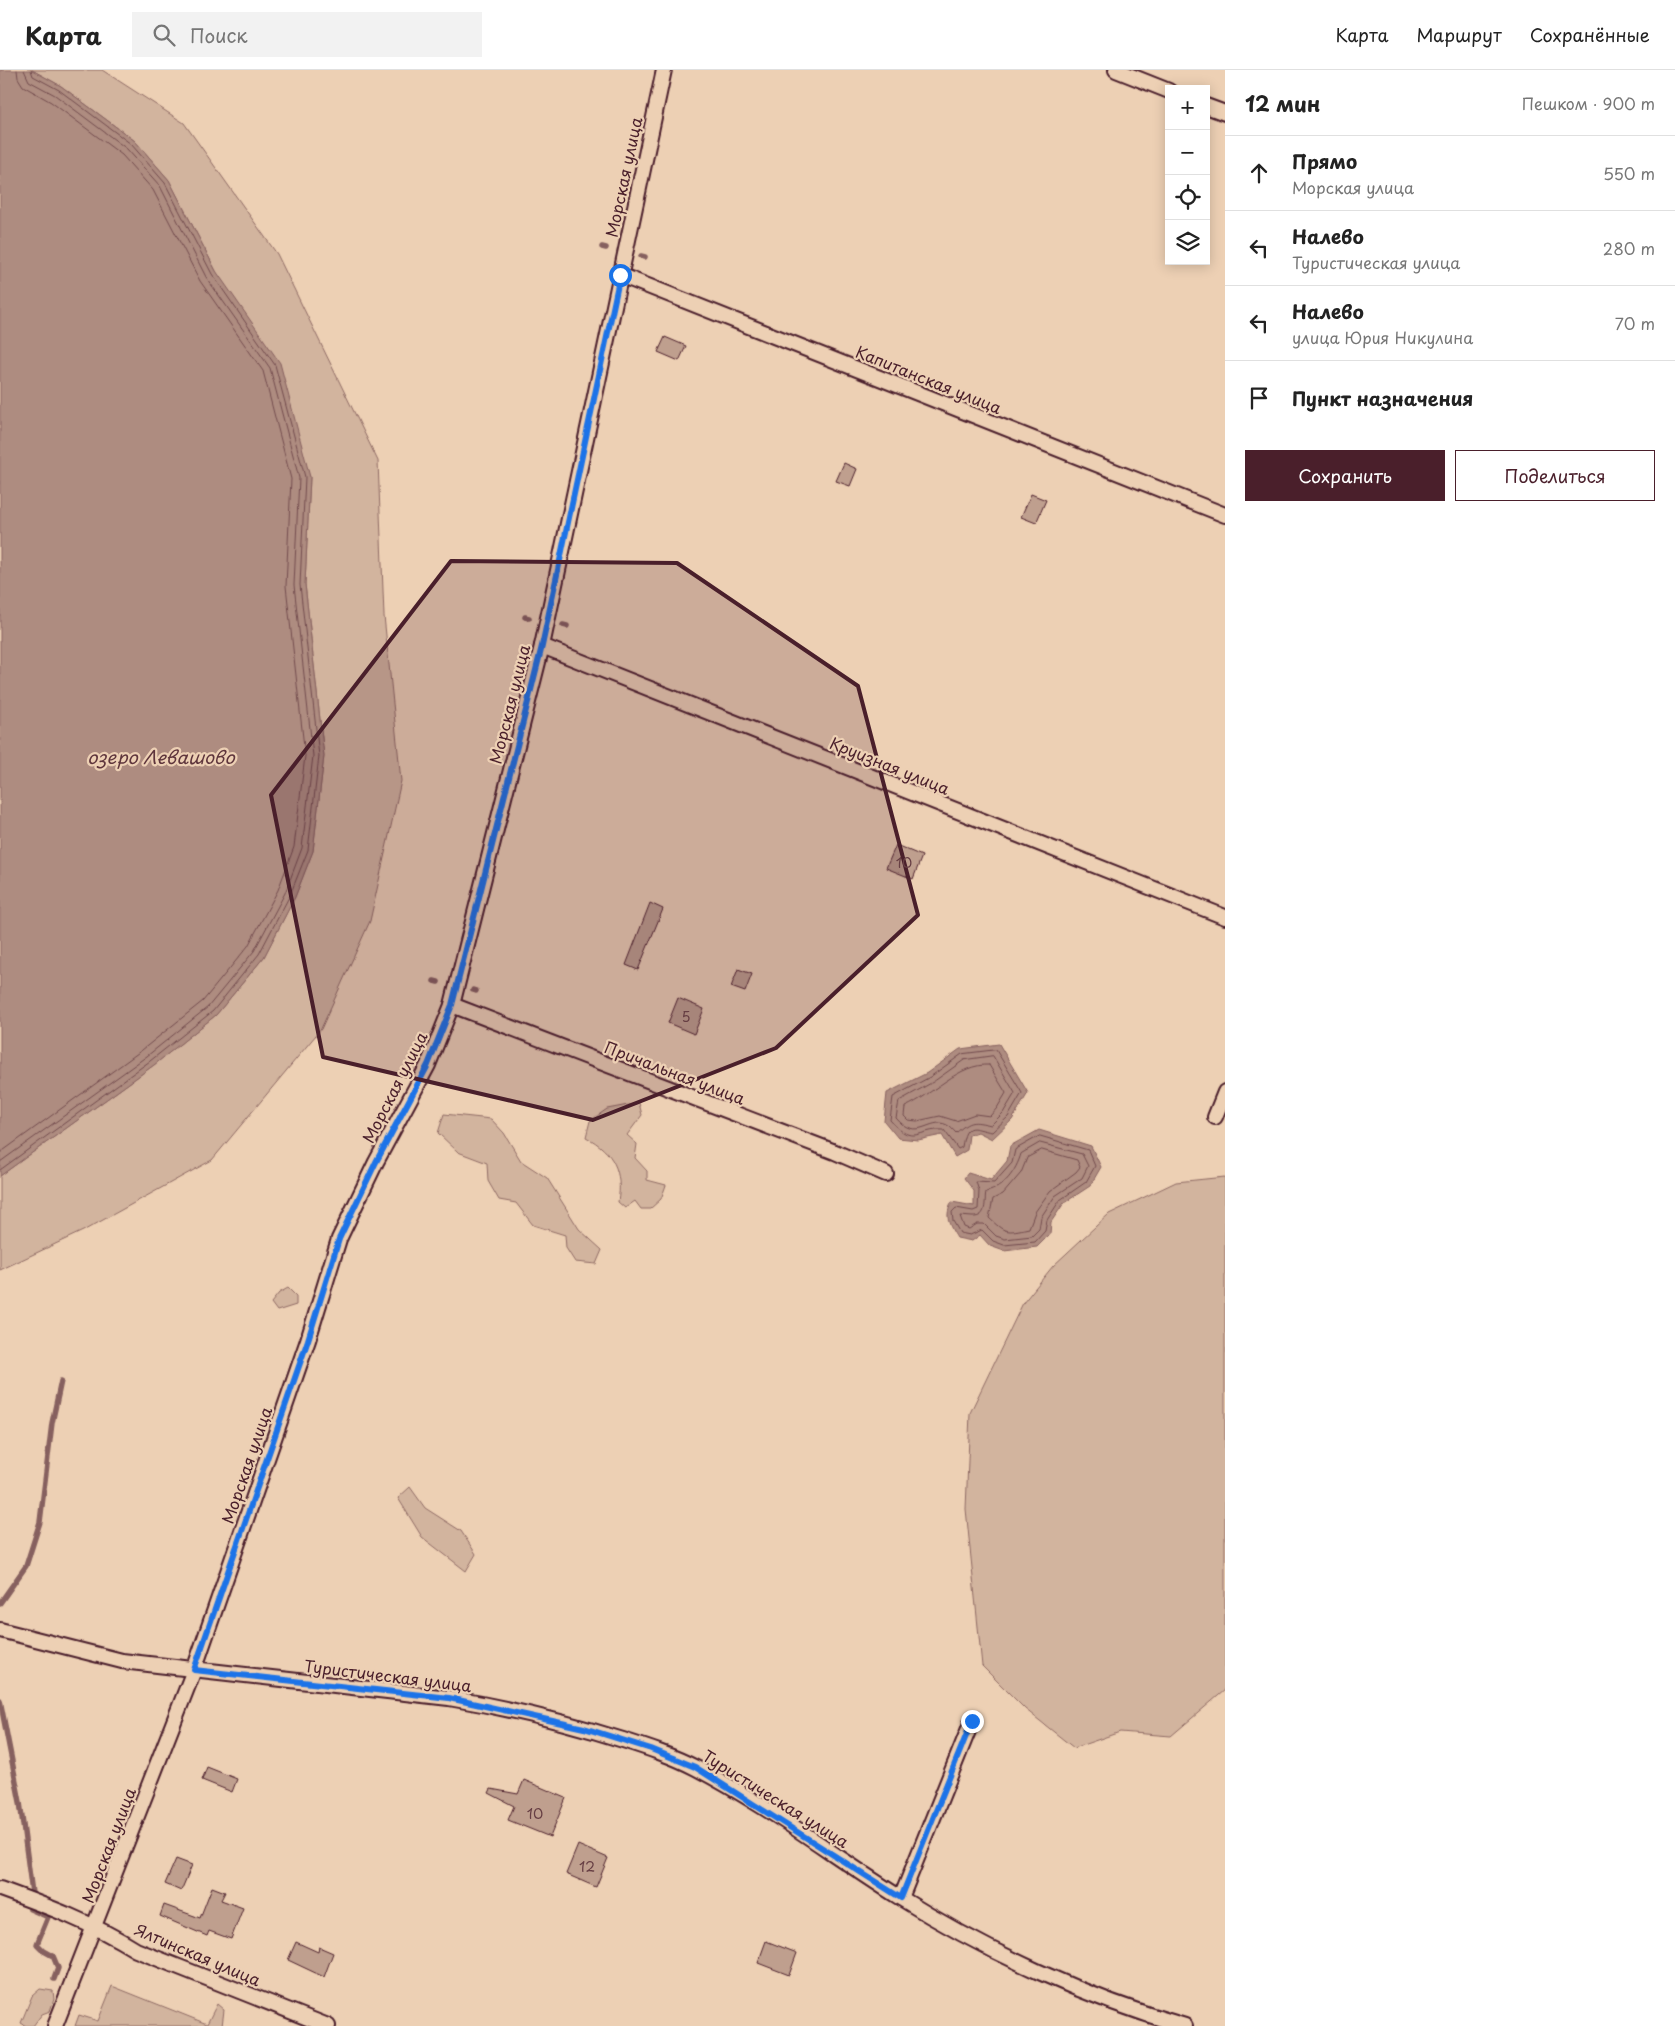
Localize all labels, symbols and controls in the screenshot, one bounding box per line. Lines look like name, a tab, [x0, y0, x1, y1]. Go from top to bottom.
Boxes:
search box	[132, 12, 482, 57]
text: Карта	[25, 17, 102, 53]
icon: search	[150, 21, 178, 49]
text: Поиск	[190, 21, 248, 49]
text: Карта	[1336, 21, 1388, 48]
text: Маршрут	[1416, 21, 1502, 48]
text: Сохранённые	[1530, 21, 1650, 48]
map controls	[1165, 85, 1210, 265]
button: +	[1165, 85, 1210, 130]
text: 12 мин	[1245, 87, 1320, 119]
text: Пешком · 900 m	[1522, 91, 1655, 115]
street label: Морская улица	[599, 115, 647, 239]
button: −	[1165, 130, 1210, 175]
text: Прямо	[1292, 147, 1357, 175]
icon: ahead	[1245, 159, 1273, 187]
text: 550 m	[1603, 161, 1655, 185]
button: locate	[1165, 175, 1210, 220]
text: Морская улица	[1292, 175, 1414, 199]
button: layers	[1165, 220, 1210, 265]
text: Налево	[1292, 222, 1364, 250]
icon: left	[1245, 234, 1273, 262]
text: 280 m	[1603, 236, 1655, 260]
text: Туристическая улица	[1292, 250, 1460, 274]
route start	[609, 264, 632, 287]
text: Налево	[1292, 297, 1364, 325]
icon: left	[1245, 309, 1273, 337]
text: 70 m	[1615, 311, 1655, 335]
text: улица Юрия Никулина	[1292, 325, 1473, 349]
street label: Капитанская улица	[852, 339, 1006, 419]
icon: arrive	[1245, 384, 1273, 412]
text: Пункт назначения	[1292, 384, 1473, 412]
button: Сохранить	[1245, 450, 1445, 501]
button: Поделиться	[1455, 450, 1655, 501]
street label: Морская улица	[483, 642, 535, 766]
street label: Круизная улица	[826, 730, 954, 800]
water label: озеро Левашово	[87, 743, 235, 770]
house number: 10	[896, 852, 912, 873]
house number: 5	[681, 1006, 691, 1027]
street label: Морская улица	[356, 1027, 432, 1147]
street label: Причальная улица	[601, 1034, 749, 1110]
street label: Морская улица	[215, 1403, 277, 1527]
street label: Туристическая улица	[303, 1653, 473, 1697]
route end	[961, 1710, 984, 1733]
street label: Туристическая улица	[698, 1743, 854, 1853]
street label: Морская улица	[75, 1784, 141, 1906]
house number: 10	[527, 1803, 543, 1824]
house number: 12	[579, 1856, 595, 1877]
street label: Ялтинская улица	[131, 1917, 265, 1991]

